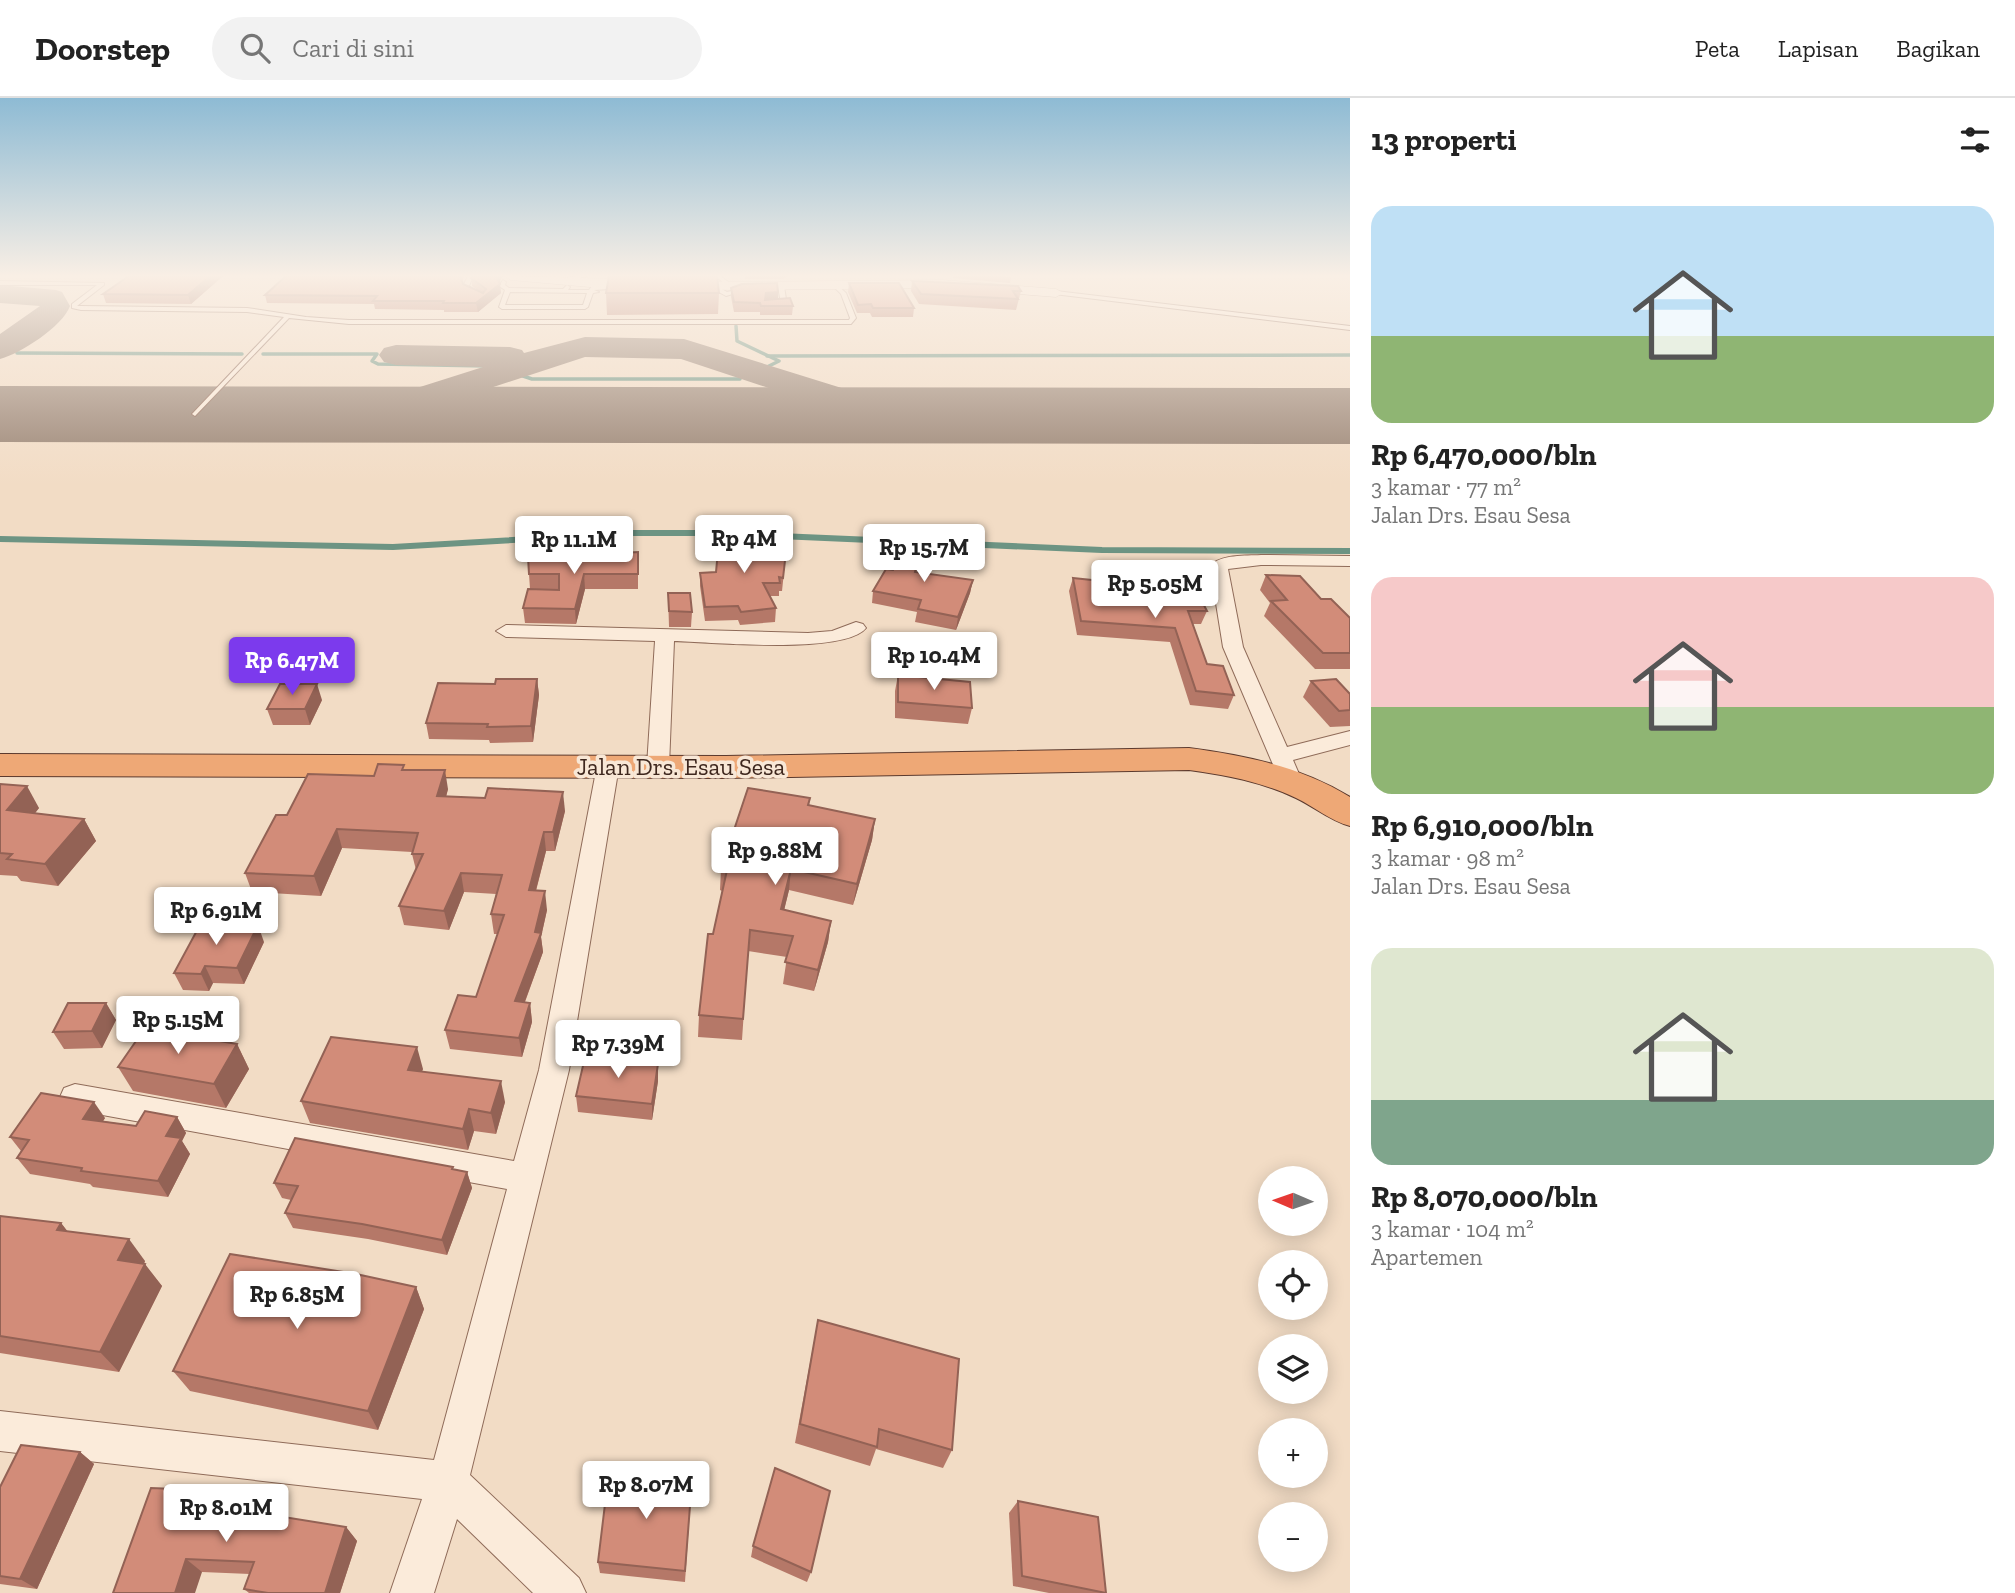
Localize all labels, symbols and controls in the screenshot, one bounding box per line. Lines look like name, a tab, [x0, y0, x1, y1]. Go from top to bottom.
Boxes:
search box	[212, 17, 702, 80]
text: Doorstep	[35, 29, 170, 68]
icon: search	[236, 29, 274, 67]
text: Cari di sini	[292, 32, 414, 64]
text: Peta	[1695, 34, 1740, 63]
text: Lapisan	[1778, 34, 1858, 63]
text: Bagikan	[1896, 34, 1980, 63]
icon: filters	[1956, 121, 1994, 159]
text: 13 properti	[1371, 122, 1517, 158]
icon: home	[1620, 252, 1746, 378]
text: Rp 6,470,000/bln	[1371, 437, 1597, 473]
text: 3 kamar · 77 m²	[1371, 473, 1521, 501]
text: Jalan Drs. Esau Sesa	[1371, 501, 1571, 529]
pin: Rp 4M	[695, 516, 793, 575]
pin: Rp 11.1M	[502, 517, 646, 576]
text: Rp 4M	[711, 524, 777, 552]
pin: Rp 15.7M	[852, 524, 996, 584]
text: Rp 11.1M	[531, 525, 617, 553]
text: Rp 15.7M	[879, 533, 969, 561]
pin: Rp 5.05M	[1083, 560, 1227, 620]
text: Rp 5.05M	[1107, 569, 1203, 597]
icon: home	[1620, 623, 1746, 749]
pin: Rp 10.4M	[862, 632, 1006, 692]
pin: Rp 6.47M	[220, 638, 364, 697]
text: Rp 10.4M	[887, 641, 981, 669]
text: Rp 6.47M	[245, 646, 339, 674]
street label: Jalan Drs. Esau Sesa	[577, 752, 786, 781]
text: Rp 6,910,000/bln	[1371, 808, 1593, 844]
pin: Rp 9.88M	[703, 828, 847, 887]
text: Rp 9.88M	[727, 836, 823, 864]
text: 3 kamar · 98 m²	[1371, 844, 1524, 872]
text: Jalan Drs. Esau Sesa	[1371, 872, 1571, 900]
pin: Rp 6.91M	[144, 888, 288, 947]
text: Rp 6.91M	[170, 896, 262, 924]
icon: home	[1620, 994, 1746, 1120]
pin: Rp 5.15M	[106, 996, 250, 1056]
text: Rp 5.15M	[132, 1005, 224, 1033]
pin: Rp 7.39M	[546, 1020, 690, 1080]
text: Rp 7.39M	[571, 1029, 665, 1057]
north arrow	[1258, 1166, 1328, 1236]
map controls	[1258, 1166, 1328, 1572]
text: Rp 8,070,000/bln	[1371, 1179, 1597, 1215]
text: 3 kamar · 104 m²	[1371, 1215, 1534, 1243]
text: Apartemen	[1371, 1243, 1482, 1271]
button: locate	[1258, 1250, 1328, 1320]
pin: Rp 6.85M	[225, 1272, 369, 1331]
text: Rp 6.85M	[250, 1280, 344, 1308]
button: layers	[1258, 1334, 1328, 1404]
button: +	[1258, 1418, 1328, 1488]
pin: Rp 8.07M	[574, 1462, 718, 1521]
text: Rp 8.07M	[598, 1470, 694, 1498]
pin: Rp 8.01M	[154, 1484, 298, 1544]
text: Rp 8.01M	[180, 1493, 273, 1521]
button: −	[1258, 1502, 1328, 1572]

